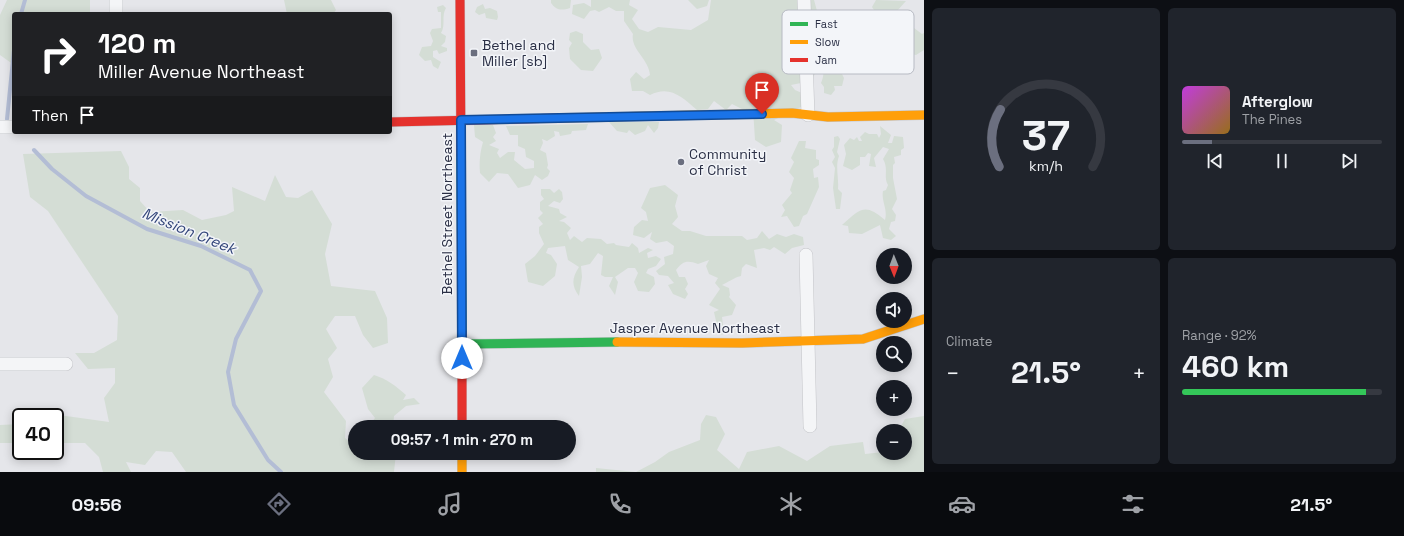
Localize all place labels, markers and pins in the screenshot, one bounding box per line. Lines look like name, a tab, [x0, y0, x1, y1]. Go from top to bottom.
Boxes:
place label: Bethel and Miller [sb]	[482, 36, 555, 70]
marker: Bethel and Miller [sb]	[469, 48, 479, 58]
pin	[745, 73, 779, 114]
place label: Community of Christ	[689, 145, 766, 179]
marker: Community of Christ	[676, 157, 686, 167]

